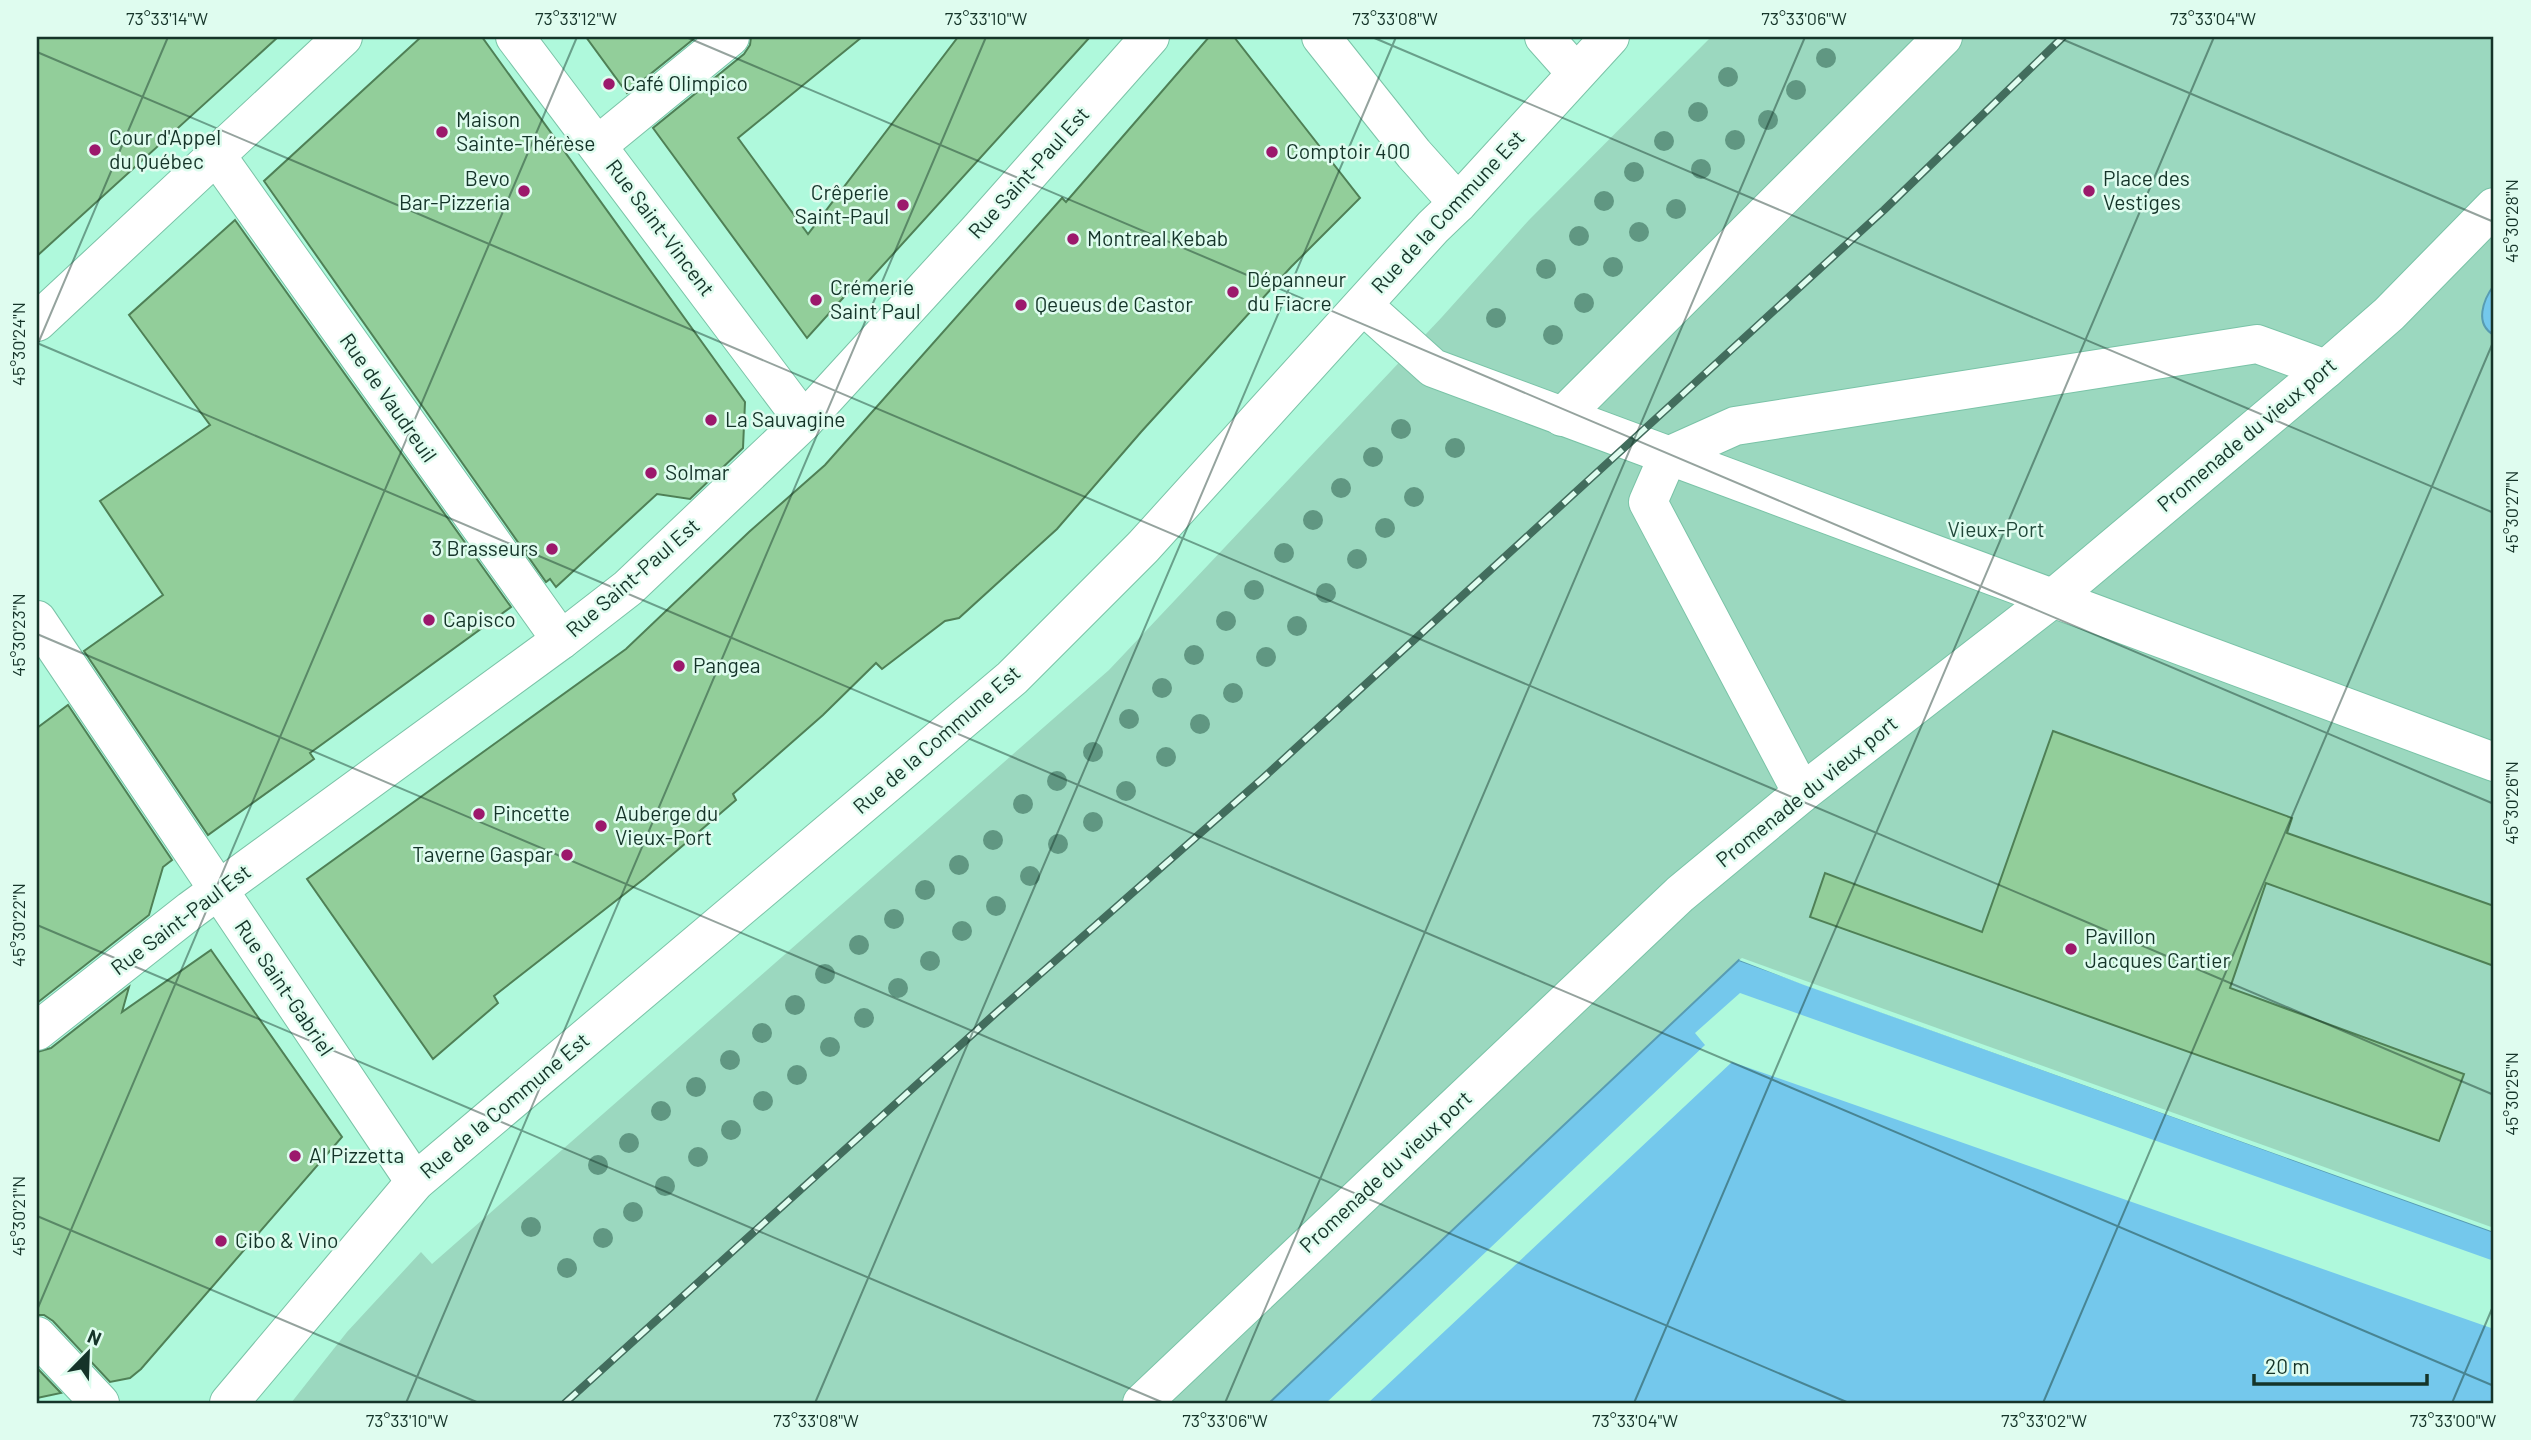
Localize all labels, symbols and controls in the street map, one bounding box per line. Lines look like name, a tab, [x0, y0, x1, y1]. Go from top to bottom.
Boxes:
text: 73°33'14"W	[126, 7, 208, 29]
text: 73°33'12"W	[535, 7, 617, 29]
text: 73°33'10"W	[945, 7, 1027, 29]
text: 73°33'08"W	[1352, 7, 1438, 29]
text: 73°33'06"W	[1761, 7, 1847, 29]
text: 73°33'04"W	[2170, 7, 2256, 29]
place label: Café Olimpico	[623, 70, 748, 95]
marker: Café Olimpico	[601, 76, 617, 92]
street label: Rue Saint-Paul Est	[962, 101, 1094, 243]
place label: Maison Sainte-Thérèse	[456, 106, 595, 155]
place label: Cour d'Appel du Québec	[109, 124, 221, 173]
marker: Maison Sainte-Thérèse	[434, 124, 450, 140]
street label: Rue de la Commune Est	[1365, 124, 1529, 297]
place label: Comptoir 400	[1286, 138, 1410, 163]
marker: Cour d'Appel du Québec	[87, 142, 103, 158]
marker: Comptoir 400	[1264, 144, 1280, 160]
street label: Rue Saint-Vincent	[602, 154, 721, 300]
place label: Bevo Bar-Pizzeria	[399, 165, 510, 214]
place label: Place des Vestiges	[2103, 165, 2190, 214]
place label: Crêperie Saint-Paul	[795, 179, 889, 228]
text: 45°30'28"N	[2500, 179, 2522, 263]
marker: Bevo Bar-Pizzeria	[516, 183, 532, 199]
marker: Place des Vestiges	[2081, 183, 2097, 199]
marker: Crêperie Saint-Paul	[895, 197, 911, 213]
place label: Montreal Kebab	[1087, 225, 1228, 250]
marker: Montreal Kebab	[1065, 231, 1081, 247]
place label: Dépanneur du Fiacre	[1247, 266, 1346, 315]
place label: Crémerie Saint Paul	[830, 274, 921, 323]
marker: Dépanneur du Fiacre	[1225, 284, 1241, 300]
place label: Qeueus de Castor	[1035, 291, 1193, 316]
marker: Crémerie Saint Paul	[808, 292, 824, 308]
marker: Qeueus de Castor	[1013, 297, 1029, 313]
text: 45°30'24"N	[7, 302, 29, 386]
street label: Rue de Vaudreuil	[336, 328, 443, 466]
street label: Promenade du vieux port	[2151, 352, 2341, 516]
place label: La Sauvagine	[725, 406, 846, 431]
marker: La Sauvagine	[703, 412, 719, 428]
place label: Solmar	[665, 459, 730, 484]
marker: Solmar	[643, 465, 659, 481]
text: 45°30'27"N	[2500, 471, 2522, 553]
street label: Rue Saint-Paul Est	[560, 512, 704, 642]
park label: Vieux-Port	[1947, 516, 2045, 541]
place label: 3 Brasseurs	[431, 535, 538, 560]
marker: 3 Brasseurs	[544, 541, 560, 557]
text: 45°30'23"N	[7, 593, 29, 677]
place label: Capisco	[443, 606, 516, 631]
marker: Capisco	[421, 612, 437, 628]
place label: Pangea	[693, 652, 760, 677]
marker: Pangea	[671, 658, 687, 674]
street label: Rue de la Commune Est	[847, 659, 1025, 818]
street label: Promenade du vieux port	[1710, 710, 1902, 872]
text: 45°30'26"N	[2500, 761, 2522, 845]
place label: Pincette	[493, 800, 570, 825]
place label: Auberge du Vieux-Port	[615, 800, 718, 849]
marker: Pincette	[471, 806, 487, 822]
marker: Auberge du Vieux-Port	[593, 818, 609, 834]
place label: Taverne Gaspar	[412, 841, 553, 866]
marker: Taverne Gaspar	[559, 847, 575, 863]
street label: Rue Saint-Paul Est	[105, 858, 255, 980]
text: 45°30'22"N	[7, 883, 29, 967]
street label: Rue Saint-Gabriel	[231, 914, 340, 1060]
place label: Pavillon Jacques Cartier	[2085, 923, 2230, 972]
marker: Pavillon Jacques Cartier	[2063, 941, 2079, 957]
street label: Rue de la Commune Est	[414, 1027, 594, 1183]
text: 45°30'25"N	[2500, 1052, 2522, 1136]
street label: Promenade du vieux port	[1294, 1085, 1476, 1257]
place label: Al Pizzetta	[309, 1142, 404, 1167]
marker: Al Pizzetta	[287, 1148, 303, 1164]
text: 45°30'21"N	[7, 1176, 29, 1256]
place label: Cibo & Vino	[235, 1227, 338, 1252]
marker: Cibo & Vino	[213, 1233, 229, 1249]
north arrow	[52, 1318, 122, 1388]
text: N	[85, 1324, 105, 1350]
scale bar	[2254, 1342, 2428, 1386]
text: 20 m	[2265, 1353, 2310, 1378]
text: 73°33'10"W	[366, 1409, 448, 1431]
text: 73°33'08"W	[773, 1409, 859, 1431]
text: 73°33'06"W	[1182, 1409, 1268, 1431]
text: 73°33'04"W	[1592, 1409, 1678, 1431]
text: 73°33'02"W	[2001, 1409, 2087, 1431]
text: 73°33'00"W	[2410, 1409, 2496, 1431]

